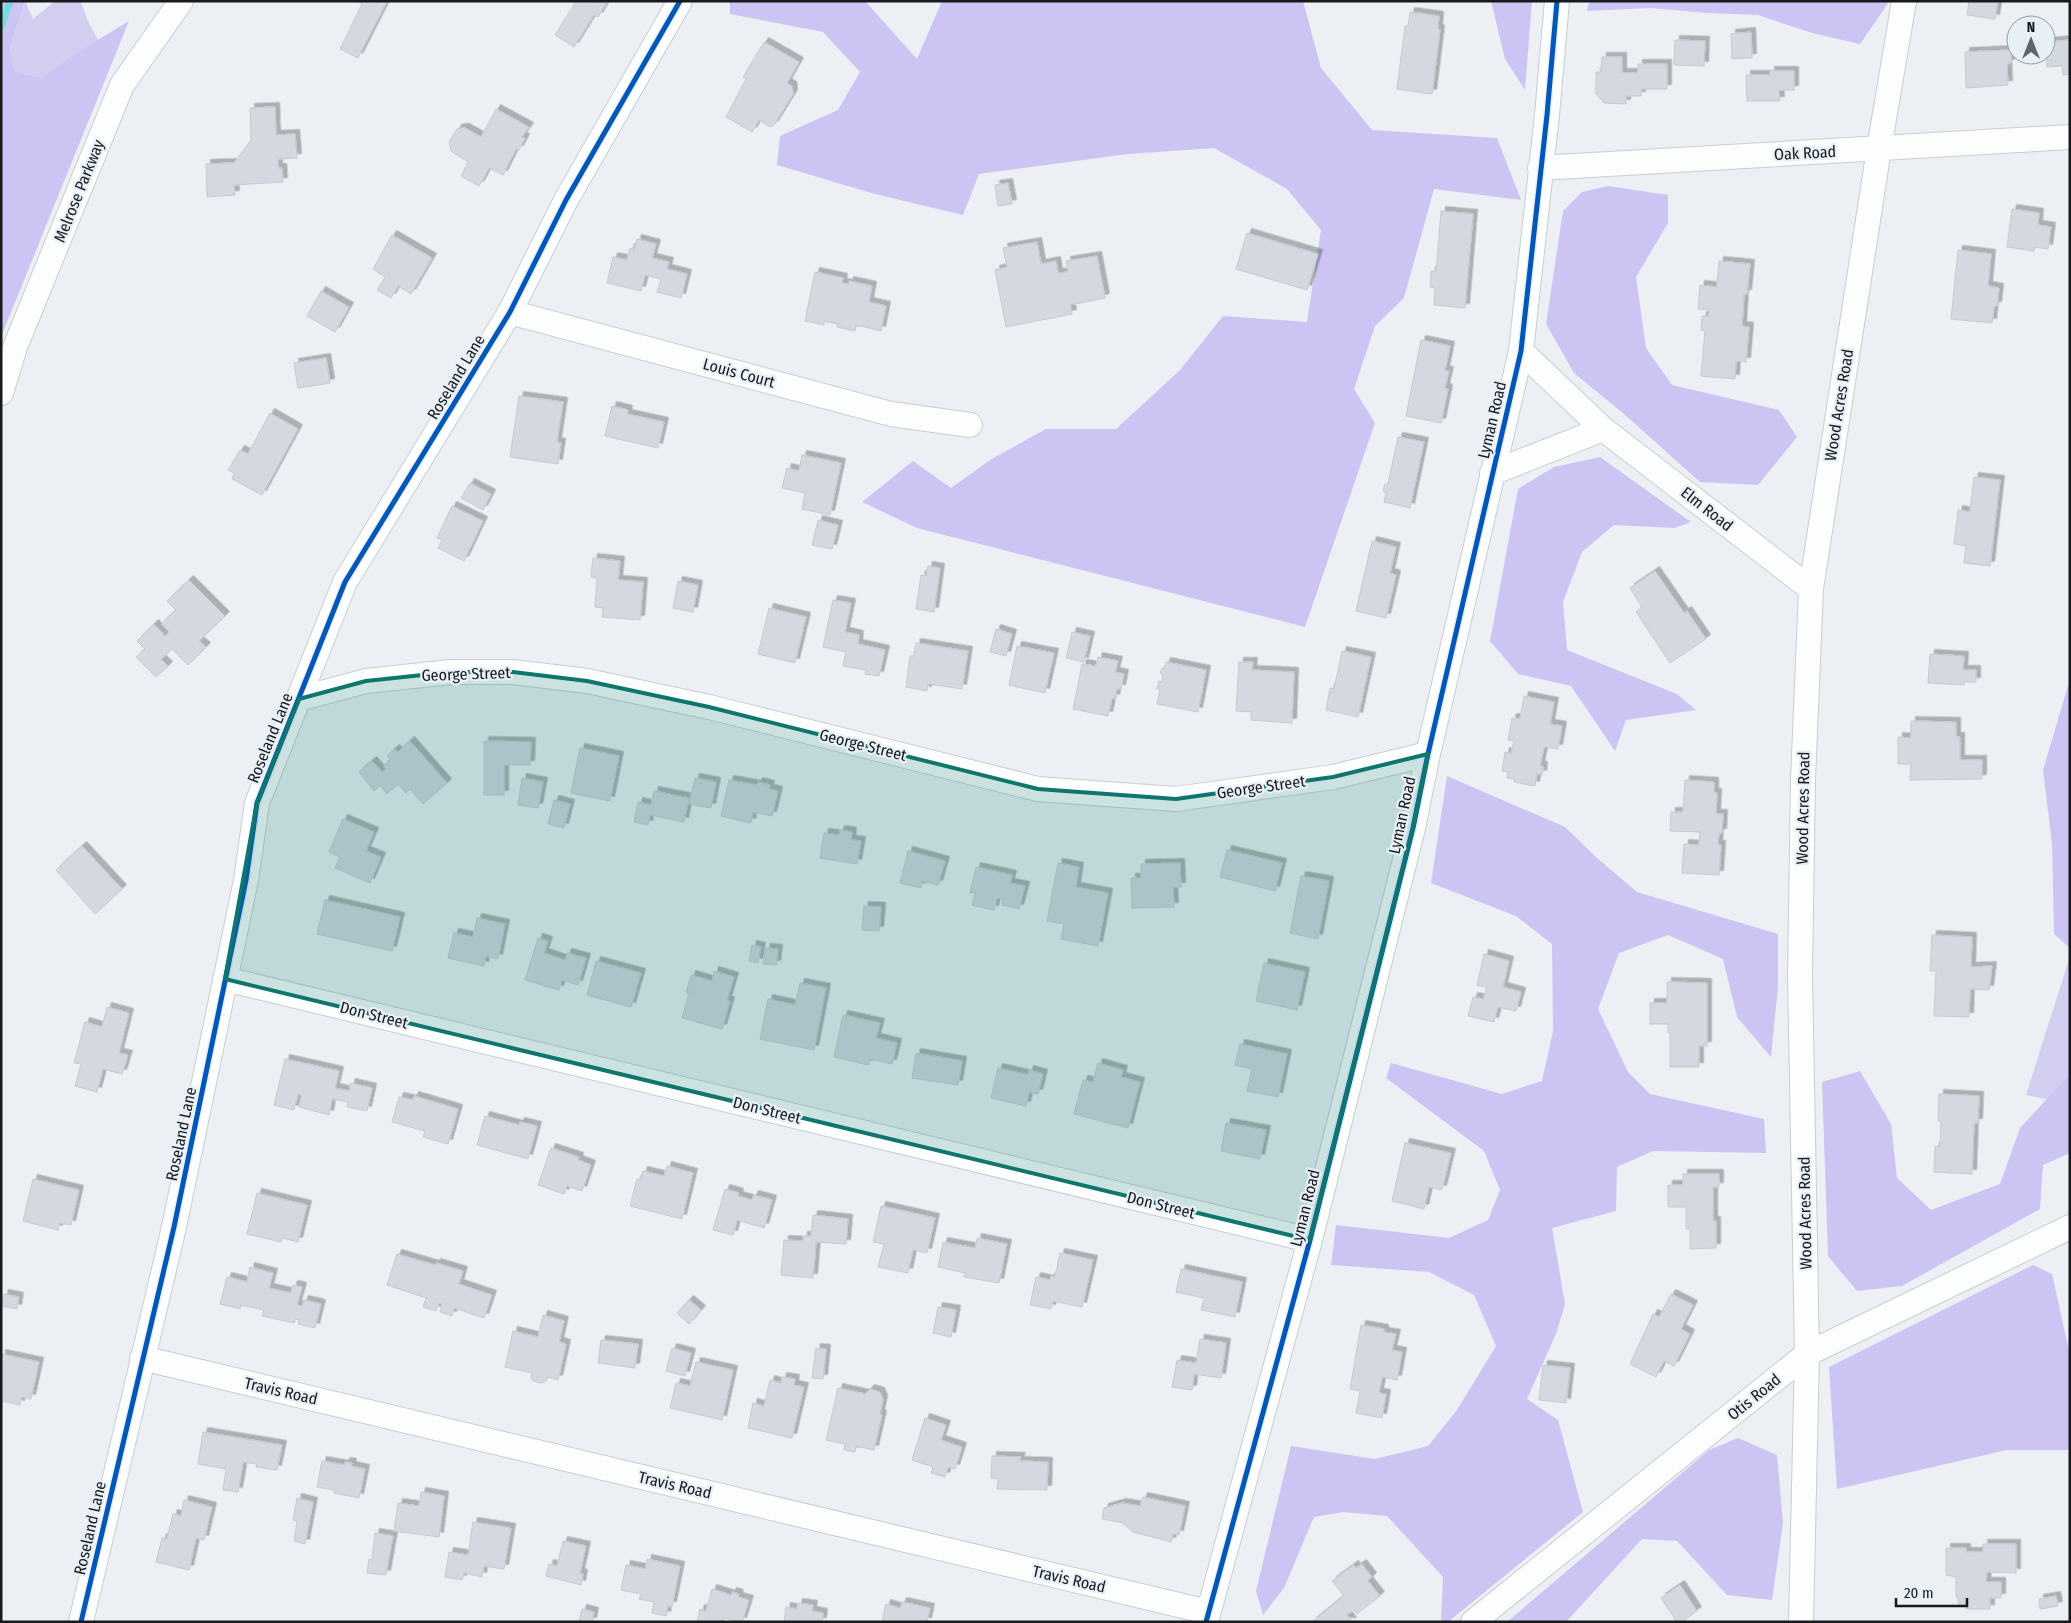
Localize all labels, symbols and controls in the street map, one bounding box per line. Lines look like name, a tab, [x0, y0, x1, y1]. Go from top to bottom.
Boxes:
north arrow	[2006, 15, 2056, 65]
text: N	[2027, 19, 2035, 36]
street label: Melrose Parkway	[50, 136, 109, 245]
street label: Oak Road	[1773, 142, 1837, 164]
street label: Roseland Lane	[423, 331, 489, 423]
street label: Wood Acres Road	[1821, 348, 1857, 462]
street label: Louis Court	[701, 354, 778, 392]
street label: Lyman Road	[1474, 380, 1510, 460]
street label: Elm Road	[1677, 483, 1737, 535]
street label: George Street	[421, 663, 512, 685]
street label: Roseland Lane	[243, 690, 297, 786]
street label: George Street	[817, 725, 909, 765]
street label: Wood Acres Road	[1793, 751, 1813, 865]
street label: George Street	[1216, 771, 1307, 803]
street label: Lyman Road	[1385, 775, 1419, 855]
street label: Don Street	[338, 997, 411, 1033]
street label: Roseland Lane	[162, 1085, 200, 1183]
street label: Don Street	[731, 1092, 804, 1128]
street label: Wood Acres Road	[1795, 1156, 1815, 1270]
street label: Lyman Road	[1286, 1168, 1324, 1248]
street label: Don Street	[1125, 1187, 1198, 1223]
street label: Otis Road	[1724, 1370, 1784, 1424]
street label: Travis Road	[243, 1373, 319, 1409]
street label: Travis Road	[637, 1467, 713, 1503]
street label: Roseland Lane	[70, 1479, 110, 1577]
street label: Travis Road	[1031, 1561, 1107, 1597]
scale bar	[1896, 1576, 1967, 1608]
text: 20 m	[1904, 1584, 1934, 1602]

